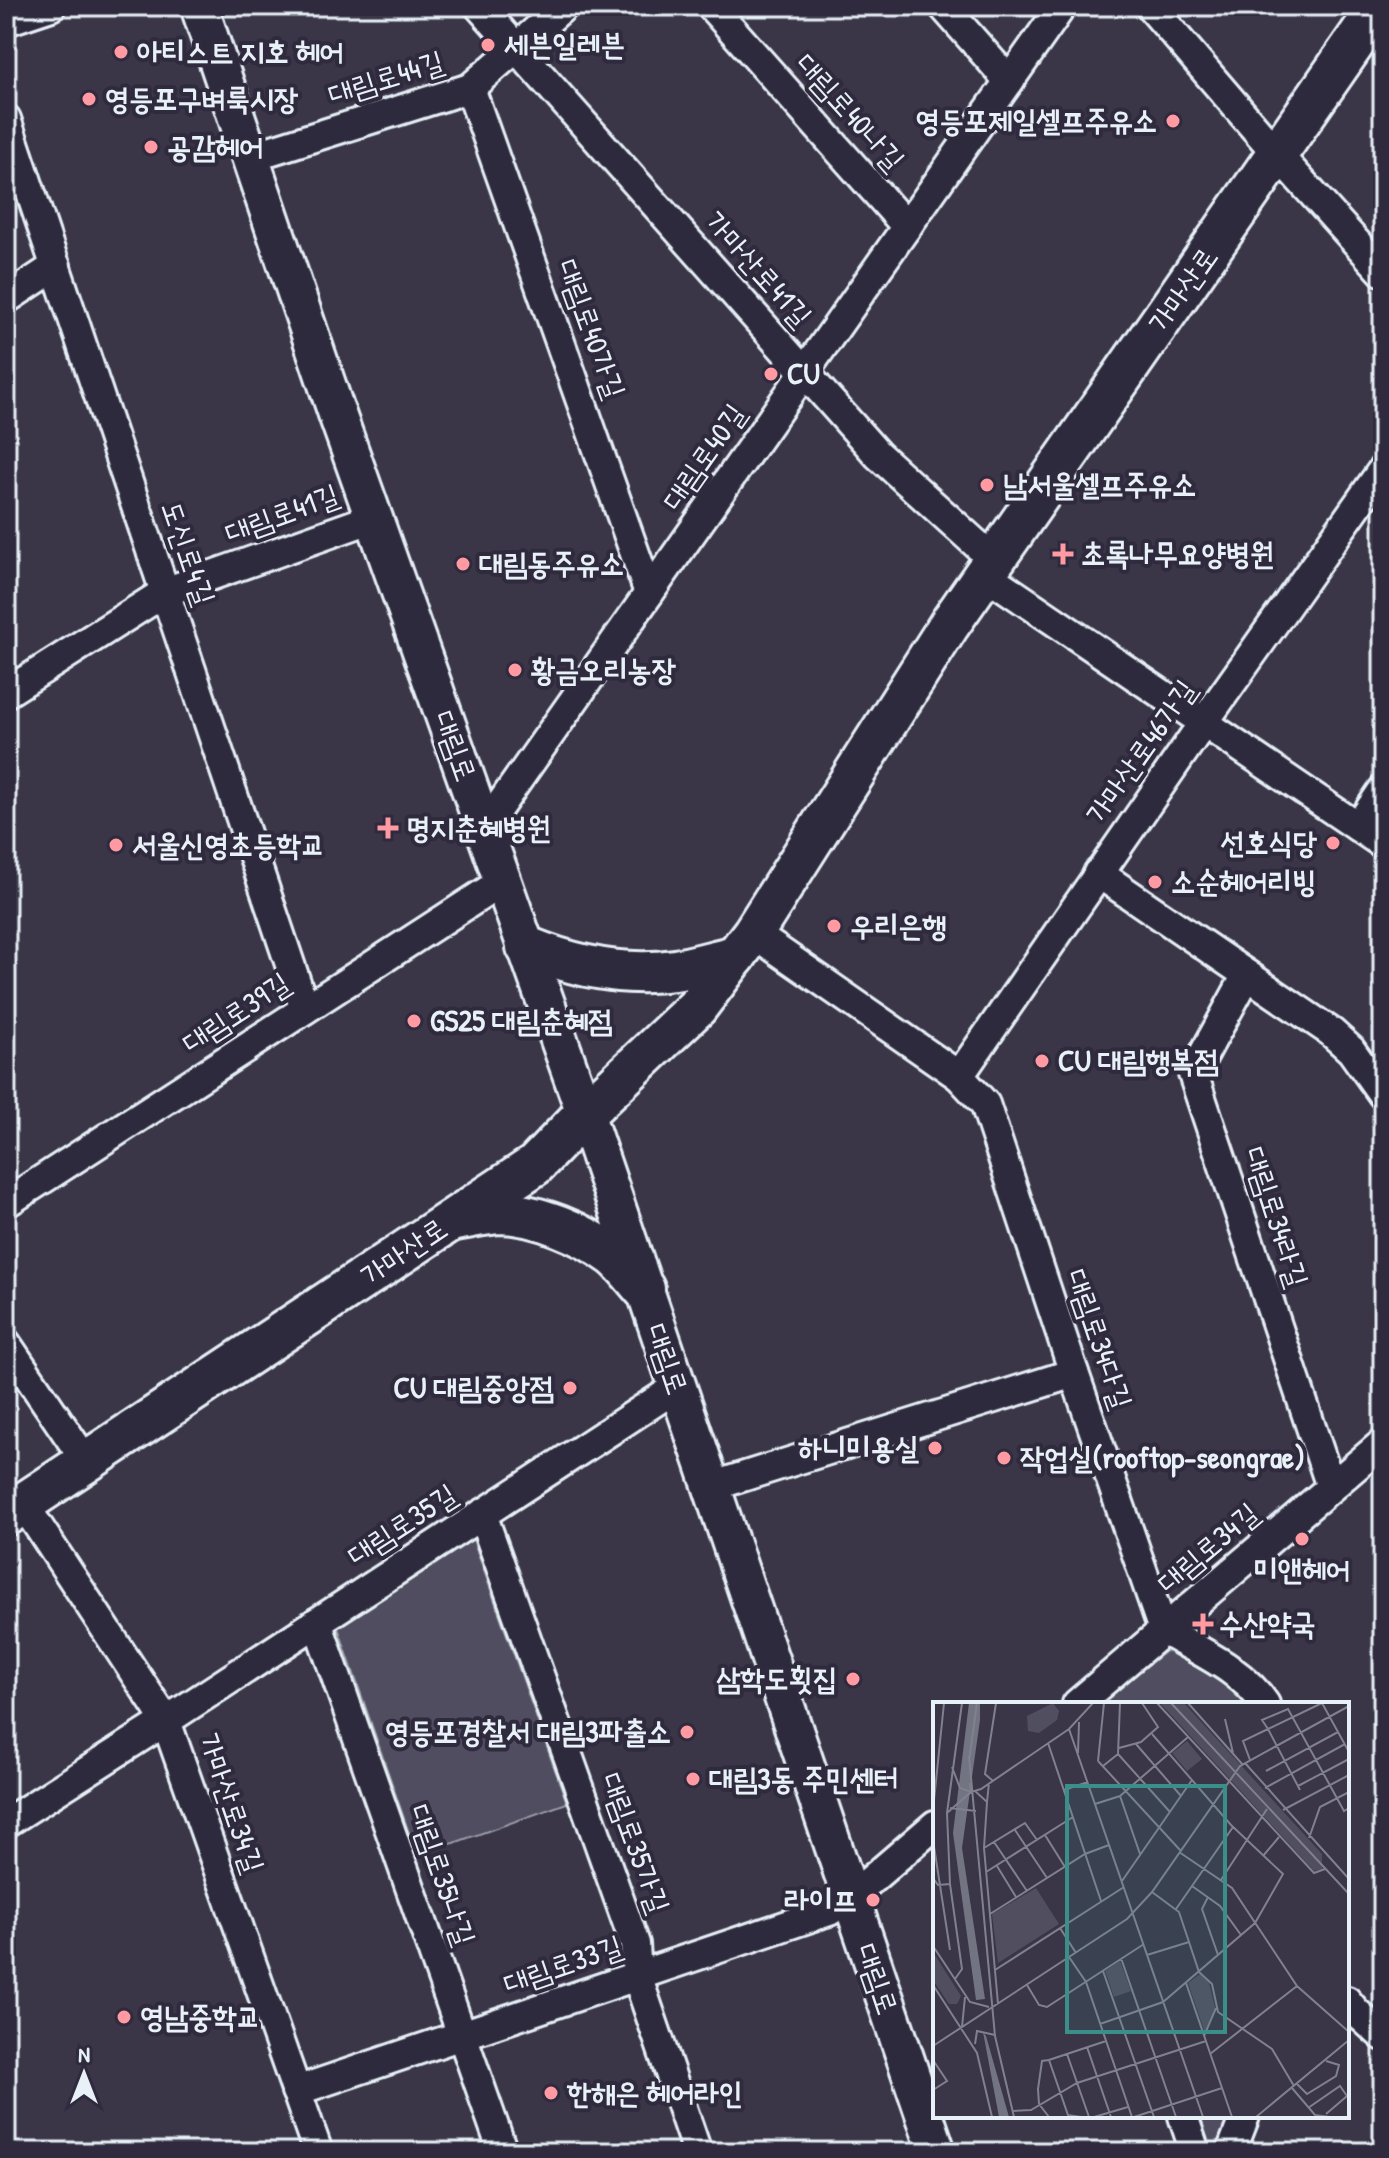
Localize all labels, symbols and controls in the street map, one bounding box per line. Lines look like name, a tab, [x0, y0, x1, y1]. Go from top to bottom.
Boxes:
place label: 세븐일레븐	[504, 24, 625, 64]
place label: 아티스트 지호 헤어	[137, 31, 344, 71]
marker: 세븐일레븐	[479, 36, 497, 54]
street label: 대림로44길	[323, 41, 448, 114]
marker: 아티스트 지호 헤어	[112, 43, 130, 61]
street label: 대림로40나길	[787, 44, 914, 179]
place label: 영등포구벼룩시장	[105, 78, 298, 118]
marker: 영등포구벼룩시장	[80, 90, 98, 108]
place label: 영등포제일셀프주유소	[916, 100, 1157, 140]
marker: 영등포제일셀프주유소	[1164, 112, 1182, 130]
place label: 공감헤어	[167, 126, 264, 166]
marker: 공감헤어	[142, 138, 160, 156]
street label: 가마산로41길	[696, 202, 821, 335]
street label: 가마산로	[1138, 238, 1226, 340]
street label: 대림로40가길	[548, 253, 636, 404]
place label: CU	[787, 353, 820, 393]
marker: CU	[762, 365, 780, 383]
street label: 대림로40길	[652, 395, 754, 518]
place label: 남서울셀프주유소	[1003, 464, 1196, 504]
street label: 대림로41길	[219, 474, 344, 552]
marker: 남서울셀프주유소	[978, 476, 996, 494]
street label: 도신로4길	[152, 495, 225, 610]
place label: 초록나무요양병원	[1081, 533, 1274, 573]
place label: 대림동주유소	[479, 543, 624, 583]
marker: 초록나무요양병원	[1052, 543, 1074, 565]
marker: 대림동주유소	[454, 555, 472, 573]
place label: 황금오리농장	[531, 649, 676, 689]
marker: 황금오리농장	[506, 661, 524, 679]
street label: 가마산로46가길	[1076, 671, 1205, 832]
street label: 대림로	[425, 705, 487, 787]
place label: 명지춘혜병원	[406, 807, 551, 847]
marker: 명지춘혜병원	[377, 817, 399, 839]
place label: 선호식당	[1220, 822, 1318, 862]
place label: 서울신영초등학교	[132, 824, 325, 864]
marker: 선호식당	[1324, 834, 1342, 852]
marker: 서울신영초등학교	[107, 836, 125, 854]
place label: 소순헤어리빙	[1171, 861, 1316, 901]
marker: 소순헤어리빙	[1146, 873, 1164, 891]
place label: 우리은행	[850, 905, 947, 945]
marker: 우리은행	[825, 917, 843, 935]
street label: 대림로39길	[174, 962, 297, 1062]
place label: GS25 대림춘혜점	[430, 1000, 613, 1040]
marker: GS25 대림춘혜점	[405, 1012, 423, 1030]
place label: CU 대림행복점	[1058, 1040, 1219, 1080]
marker: CU 대림행복점	[1033, 1052, 1051, 1070]
street label: 대림로34라길	[1235, 1141, 1318, 1292]
street label: 가마산로	[352, 1208, 455, 1295]
street label: 대림로34다길	[1057, 1263, 1143, 1414]
street label: 대림로	[637, 1318, 699, 1399]
place label: CU 대림중앙점	[393, 1367, 554, 1407]
marker: CU 대림중앙점	[561, 1379, 579, 1397]
place label: 하니미용실	[798, 1427, 919, 1467]
place label: 작업실(rooftop-seongrae)	[1020, 1437, 1305, 1478]
marker: 하니미용실	[926, 1439, 944, 1457]
marker: 작업실(rooftop-seongrae)	[995, 1449, 1013, 1467]
street label: 대림로35길	[339, 1474, 464, 1574]
street label: 대림로34길	[1148, 1493, 1267, 1602]
marker: 미앤헤어	[1293, 1530, 1311, 1548]
place label: 미앤헤어	[1254, 1549, 1350, 1589]
place label: 수산약국	[1219, 1603, 1316, 1643]
marker: 수산약국	[1194, 1615, 1212, 1633]
place label: 삼학도횟집	[716, 1658, 837, 1698]
marker: 삼학도횟집	[844, 1670, 862, 1688]
inset map	[933, 1702, 1349, 2118]
place label: 영등포경찰서 대림3파출소	[385, 1711, 671, 1751]
marker: 영등포경찰서 대림3파출소	[678, 1723, 696, 1741]
street label: 가마산로34길	[189, 1727, 275, 1878]
place label: 대림3동 주민센터	[709, 1758, 898, 1798]
street label: 대림로35가길	[592, 1767, 680, 1918]
marker: 대림3동 주민센터	[684, 1770, 702, 1788]
street label: 대림로35나길	[400, 1799, 486, 1951]
place label: 라이프	[785, 1879, 857, 1919]
marker: 라이프	[864, 1891, 882, 1909]
street label: 대림로33길	[498, 1925, 628, 2003]
street label: 대림로	[847, 1938, 909, 2019]
place label: 영남중학교	[140, 1996, 261, 2036]
marker: 영남중학교	[115, 2008, 133, 2026]
north arrow	[44, 2034, 124, 2114]
text: N	[78, 2039, 90, 2069]
place label: 한해은 헤어라인	[566, 2072, 743, 2112]
marker: 한해은 헤어라인	[542, 2084, 560, 2102]

